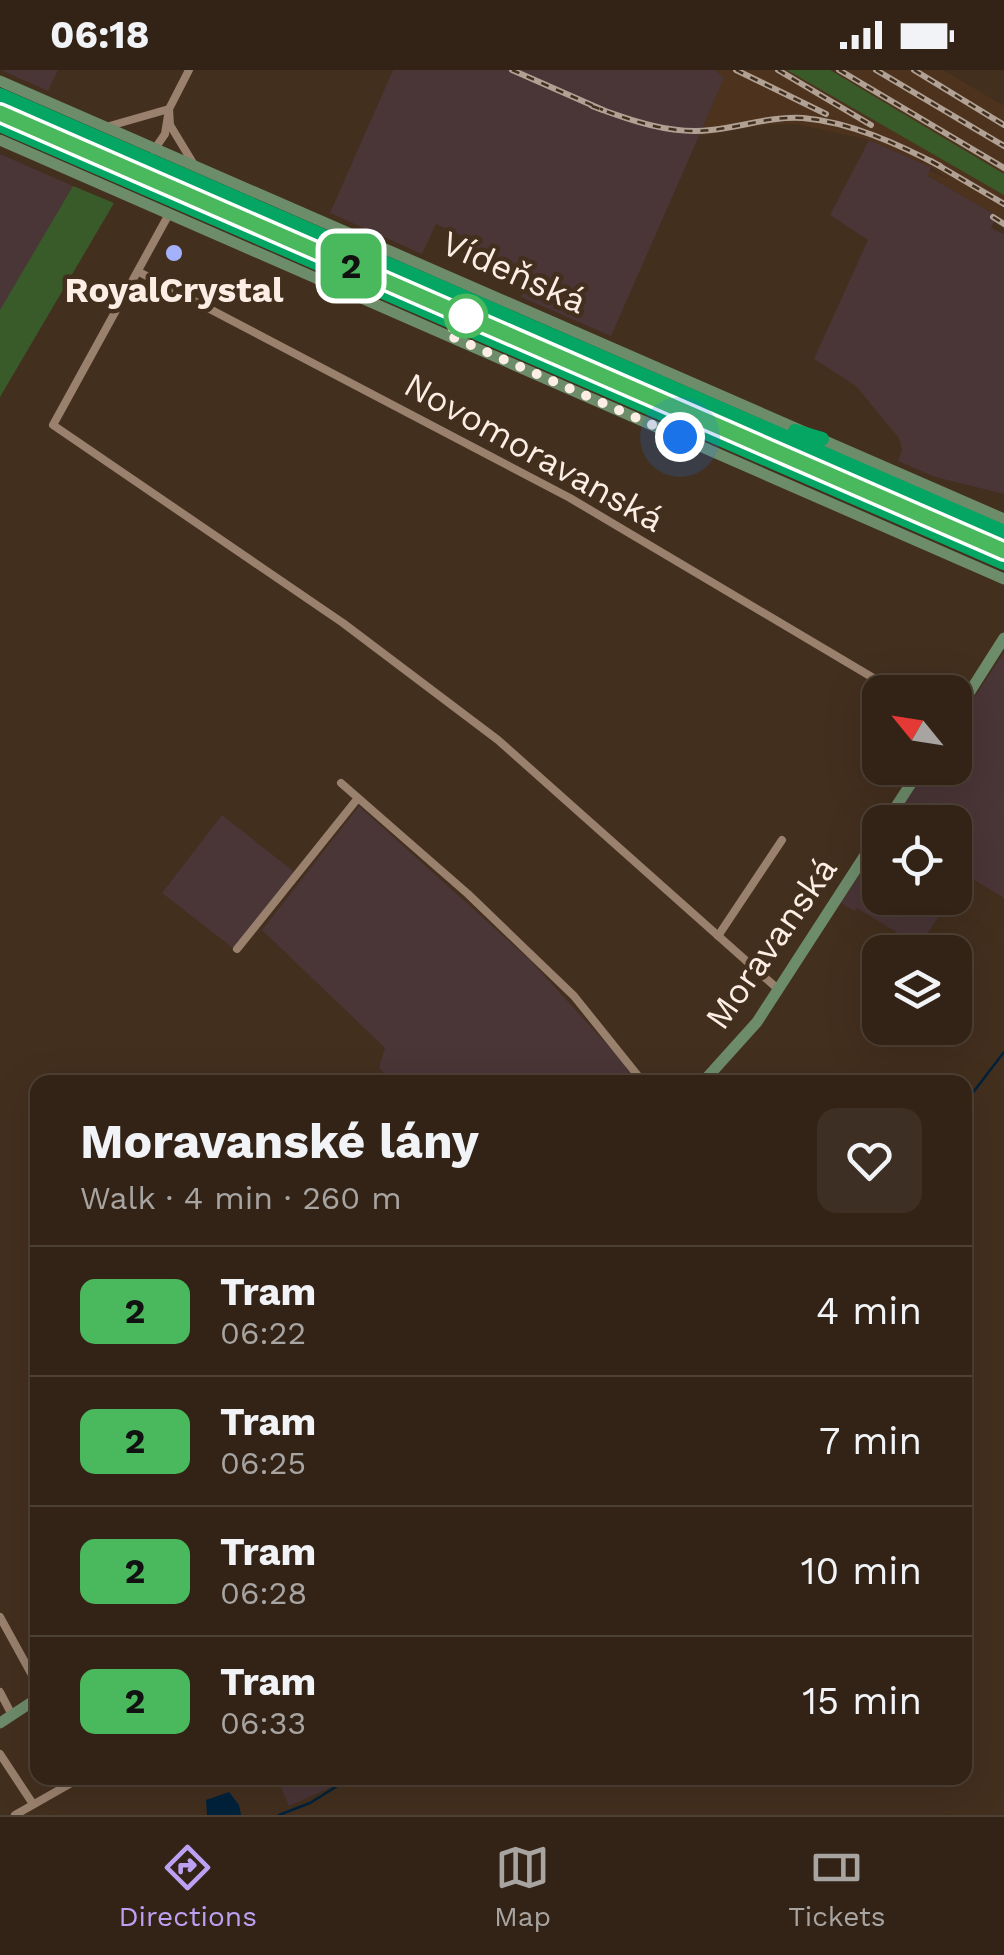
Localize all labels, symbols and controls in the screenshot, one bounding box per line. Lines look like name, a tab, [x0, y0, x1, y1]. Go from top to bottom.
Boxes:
text: 06:18	[50, 13, 150, 57]
street label: Vídeňská	[435, 222, 593, 322]
line badge: 2	[318, 234, 384, 298]
marker: RoyalCrystal	[163, 242, 185, 264]
text: 2	[341, 245, 361, 287]
place label: RoyalCrystal	[65, 269, 284, 311]
unlabelled marker	[445, 295, 487, 337]
street label: Novomoravanská	[397, 363, 671, 541]
your location	[655, 412, 705, 462]
north arrow	[862, 675, 972, 785]
map controls	[862, 675, 972, 1045]
button: locate	[862, 805, 972, 915]
street label: Moravanská	[696, 849, 846, 1037]
button: layers	[862, 935, 972, 1045]
button: heart	[817, 1108, 922, 1213]
text: Moravanské lány	[80, 1113, 479, 1170]
text: Walk · 4 min · 260 m	[80, 1179, 402, 1217]
text: Tram	[220, 1270, 316, 1314]
text: 4 min	[816, 1289, 922, 1333]
text: 2	[125, 1290, 145, 1332]
text: 06:22	[220, 1314, 306, 1352]
text: Tram	[220, 1400, 316, 1444]
text: 7 min	[819, 1419, 922, 1463]
text: 2	[125, 1420, 145, 1462]
text: 06:25	[220, 1444, 306, 1482]
text: Tram	[220, 1530, 316, 1574]
text: 10 min	[801, 1549, 922, 1593]
text: 2	[125, 1550, 145, 1592]
text: 06:28	[220, 1574, 307, 1612]
text: Tram	[220, 1660, 316, 1704]
text: 15 min	[802, 1679, 922, 1723]
text: 2	[125, 1680, 145, 1722]
text: 06:33	[220, 1704, 306, 1742]
tab: Directions	[119, 1840, 257, 1933]
tab: Map	[494, 1840, 551, 1933]
tab: Tickets	[788, 1840, 885, 1933]

